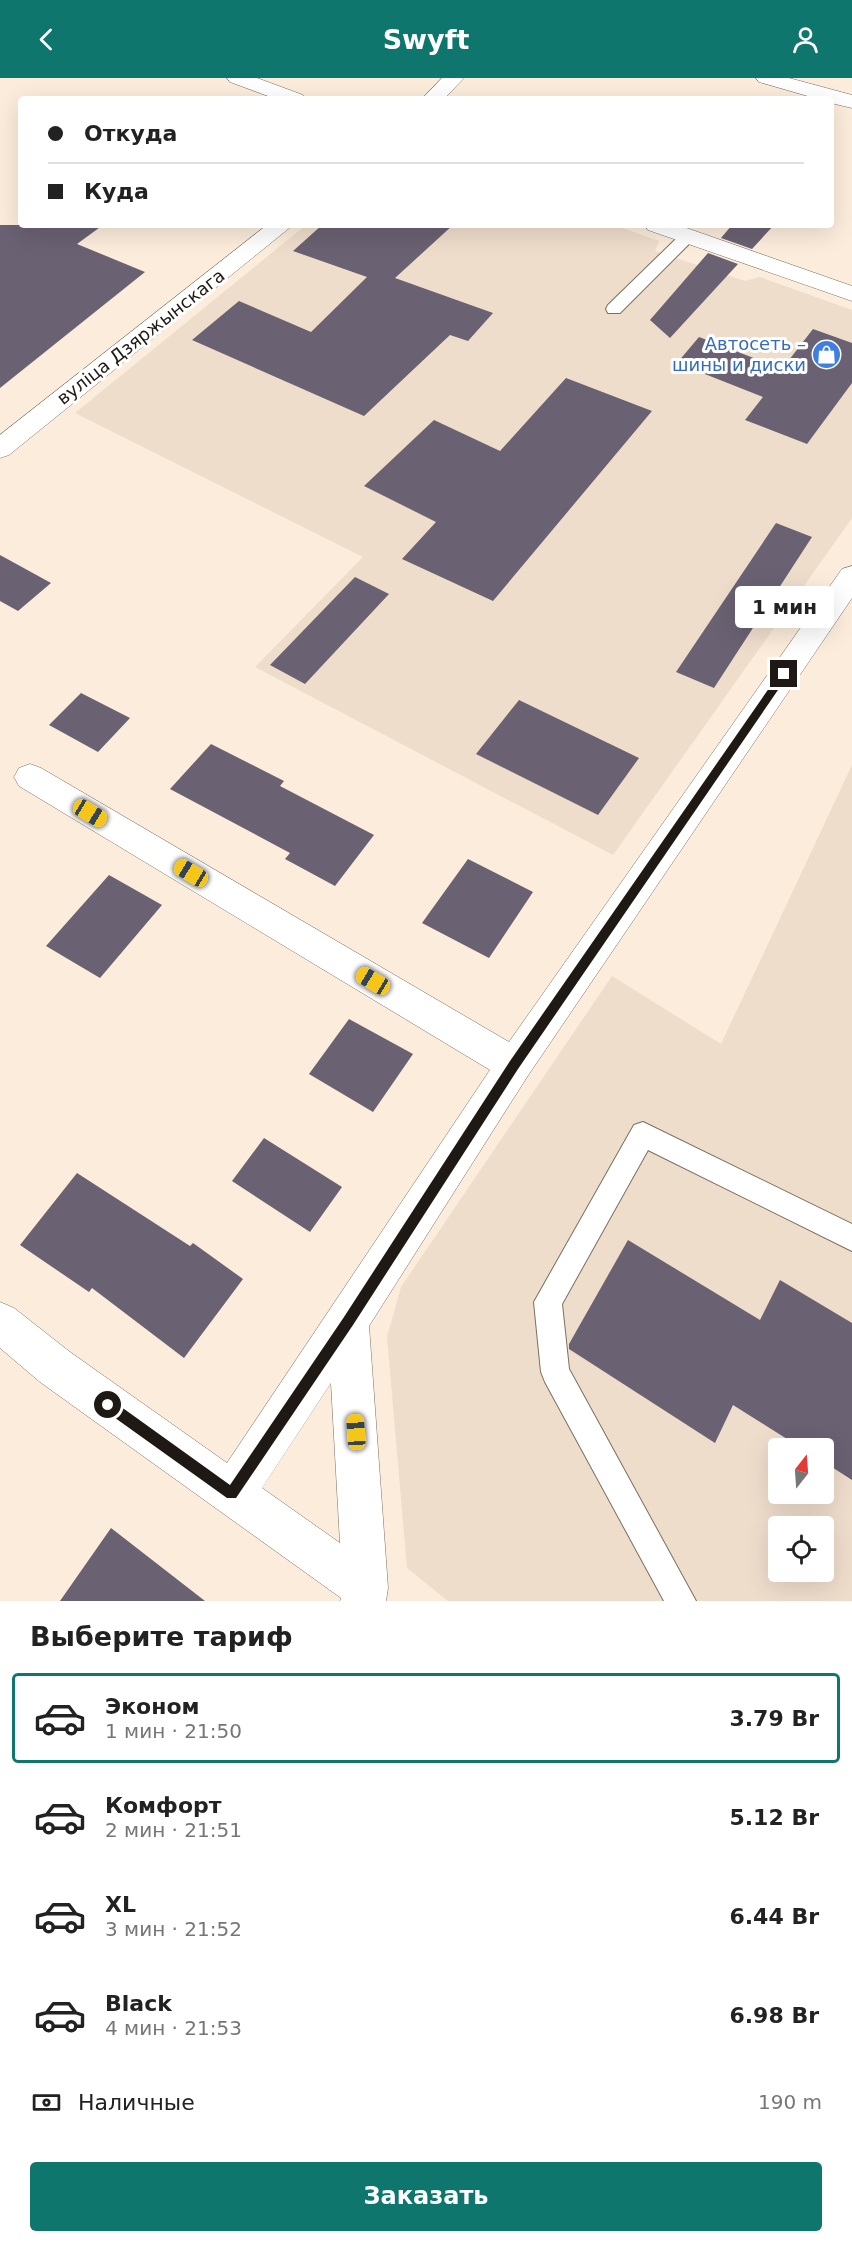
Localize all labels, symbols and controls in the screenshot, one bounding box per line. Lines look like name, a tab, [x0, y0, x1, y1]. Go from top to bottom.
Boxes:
icon: back	[30, 23, 63, 56]
icon: person	[789, 23, 822, 56]
text: Swyft	[383, 24, 469, 55]
text: Откуда	[84, 121, 177, 146]
text: Куда	[84, 179, 149, 204]
street label: вуліца Дзяржынскага	[53, 265, 229, 409]
place label: Автосеть – шины и диски	[672, 333, 806, 375]
shop icon: Автосеть – шины и диски	[811, 338, 843, 370]
callout: 1 мин	[734, 587, 834, 629]
text: 1 мин	[752, 595, 817, 619]
route end	[770, 660, 797, 687]
car	[70, 796, 110, 830]
car	[171, 856, 211, 890]
car	[353, 964, 393, 998]
route start	[94, 1391, 121, 1418]
car	[346, 1413, 366, 1451]
north arrow	[768, 1438, 834, 1504]
map controls	[768, 1438, 834, 1582]
button: locate	[768, 1516, 834, 1582]
text: Выберите тариф	[30, 1621, 293, 1652]
icon: car	[33, 1691, 87, 1745]
text: Эконом	[105, 1694, 200, 1719]
text: 3.79 Br	[729, 1706, 819, 1731]
text: 1 мин · 21:50	[105, 1719, 242, 1743]
icon: car	[33, 1790, 87, 1844]
text: Комфорт	[105, 1793, 222, 1818]
text: 5.12 Br	[729, 1805, 819, 1830]
text: 2 мин · 21:51	[105, 1818, 242, 1842]
icon: car	[33, 1889, 87, 1943]
text: XL	[105, 1892, 136, 1917]
text: 6.44 Br	[729, 1904, 819, 1929]
text: 3 мин · 21:52	[105, 1917, 242, 1941]
icon: car	[33, 1988, 87, 2042]
text: Black	[105, 1991, 172, 2016]
text: 6.98 Br	[729, 2003, 819, 2028]
text: 4 мин · 21:53	[105, 2016, 242, 2040]
icon: cash	[30, 2086, 63, 2119]
text: Наличные	[78, 2090, 195, 2115]
text: 190 m	[758, 2090, 822, 2114]
button: Заказать	[30, 2162, 822, 2231]

